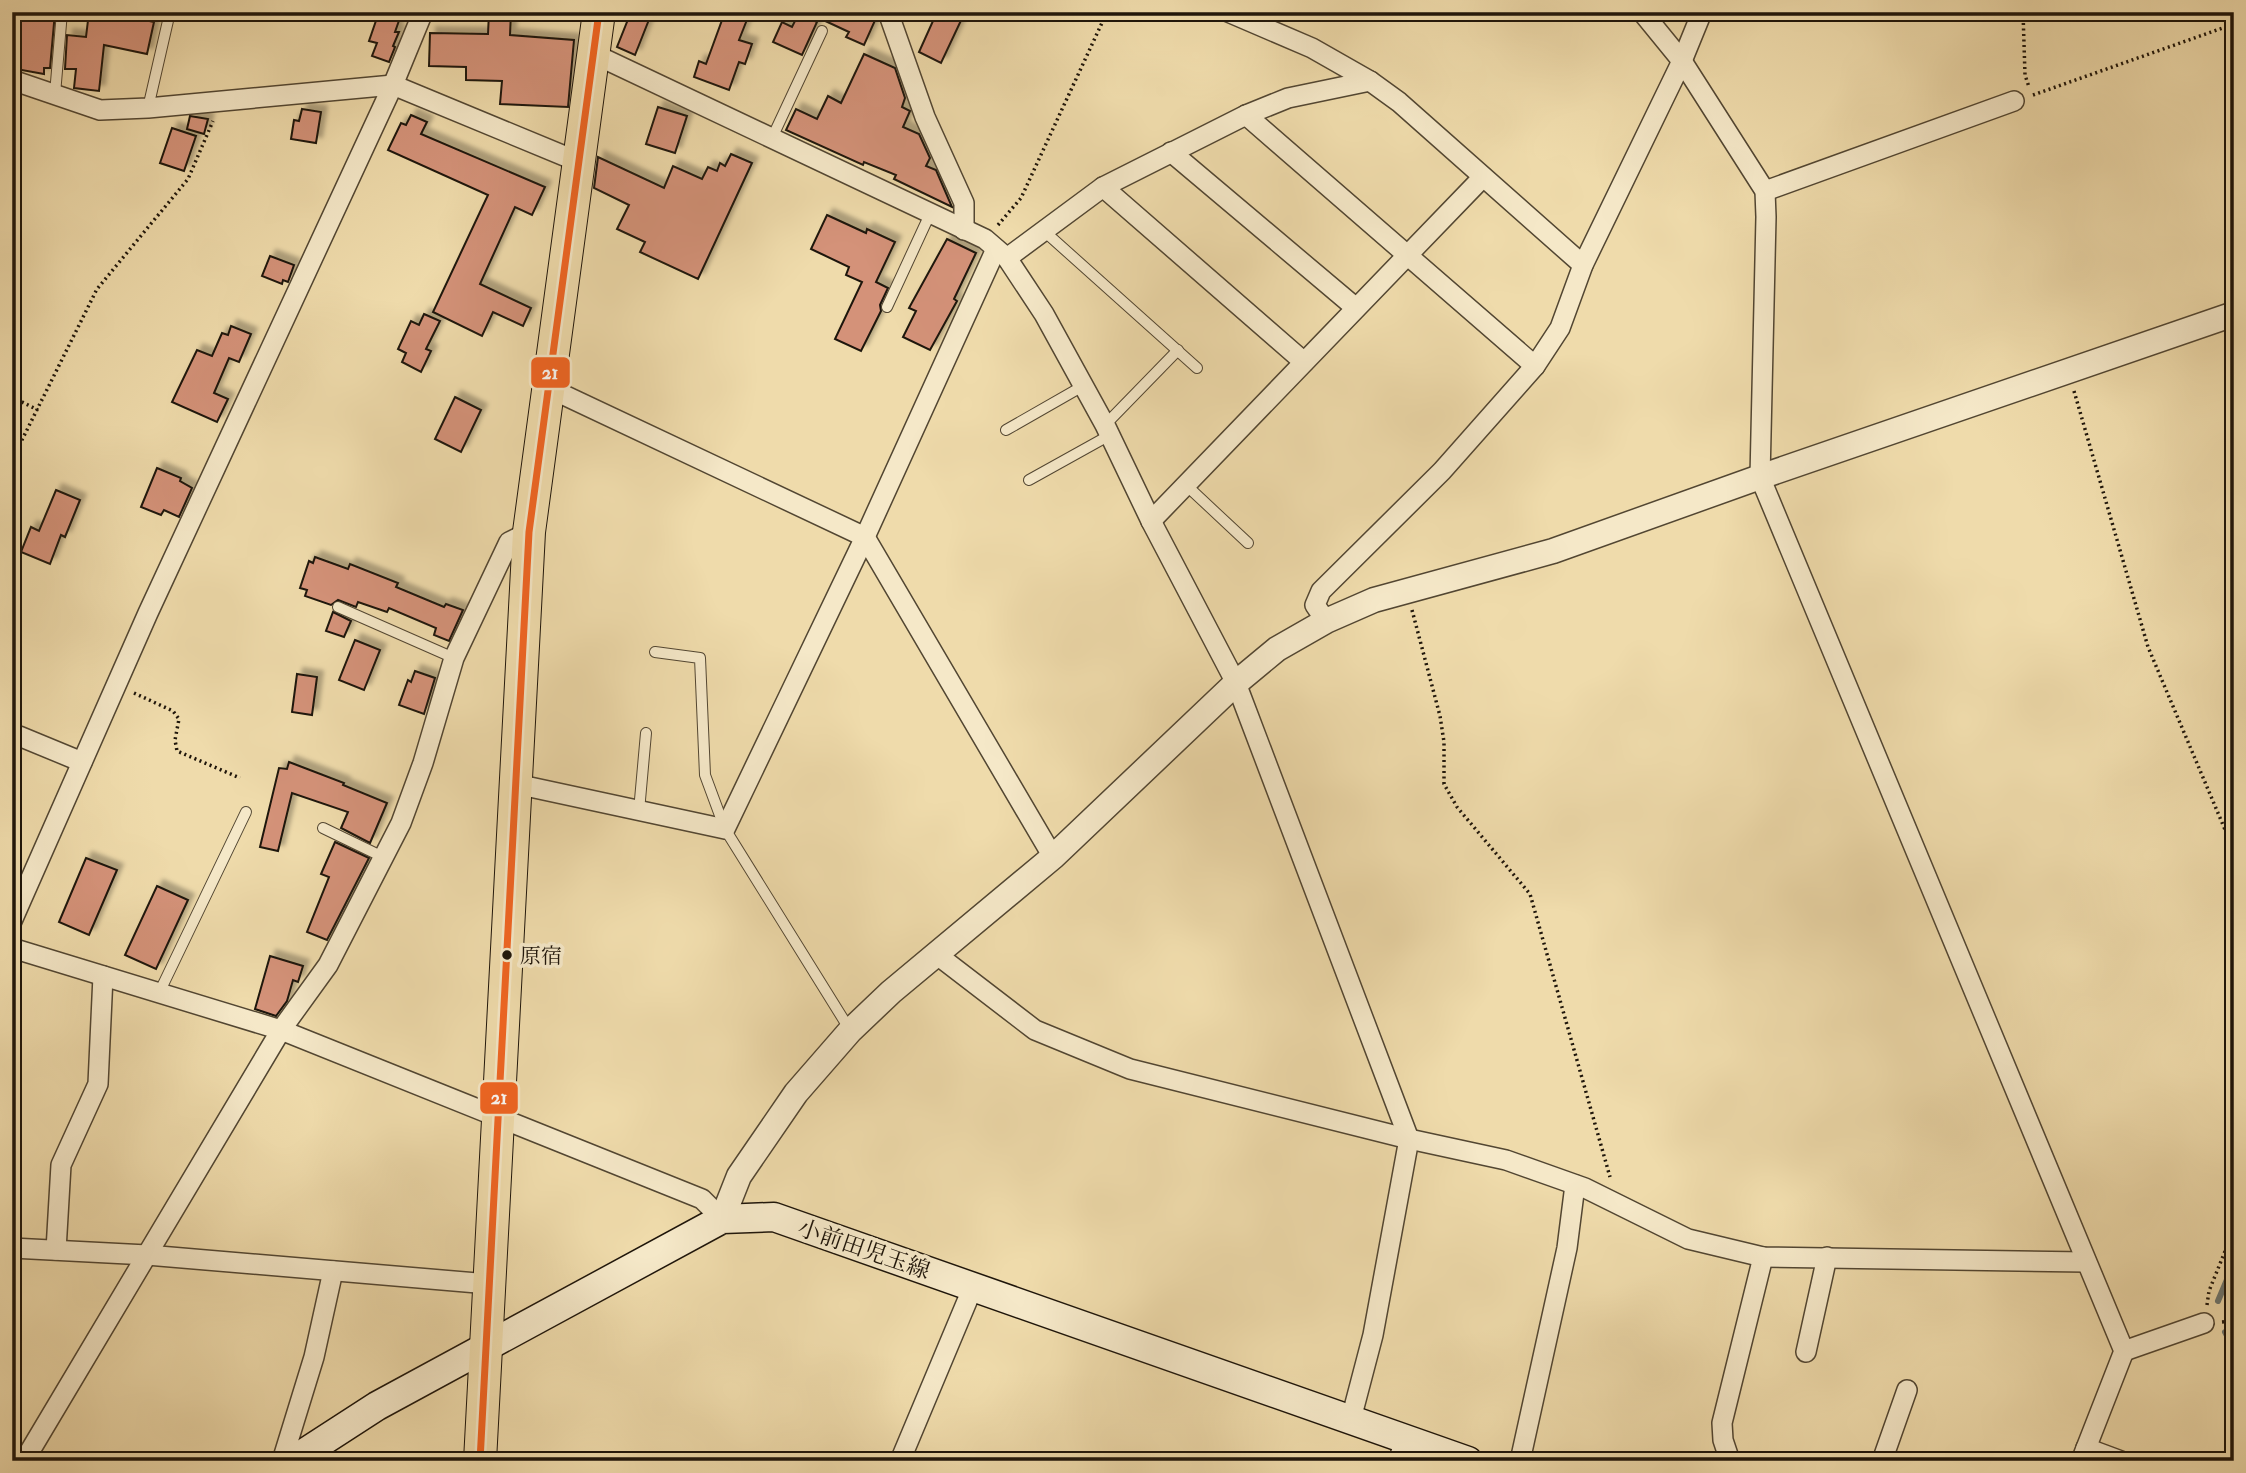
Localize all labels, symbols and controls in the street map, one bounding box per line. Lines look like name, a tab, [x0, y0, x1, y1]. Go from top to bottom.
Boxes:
line badge: 21	[530, 356, 571, 389]
text: 21	[542, 361, 558, 385]
place label: 原宿	[520, 943, 562, 970]
marker: 原宿	[500, 948, 514, 962]
line badge: 21	[479, 1081, 519, 1115]
text: 21	[491, 1086, 507, 1110]
street label: 小前田児玉線	[794, 1213, 934, 1286]

